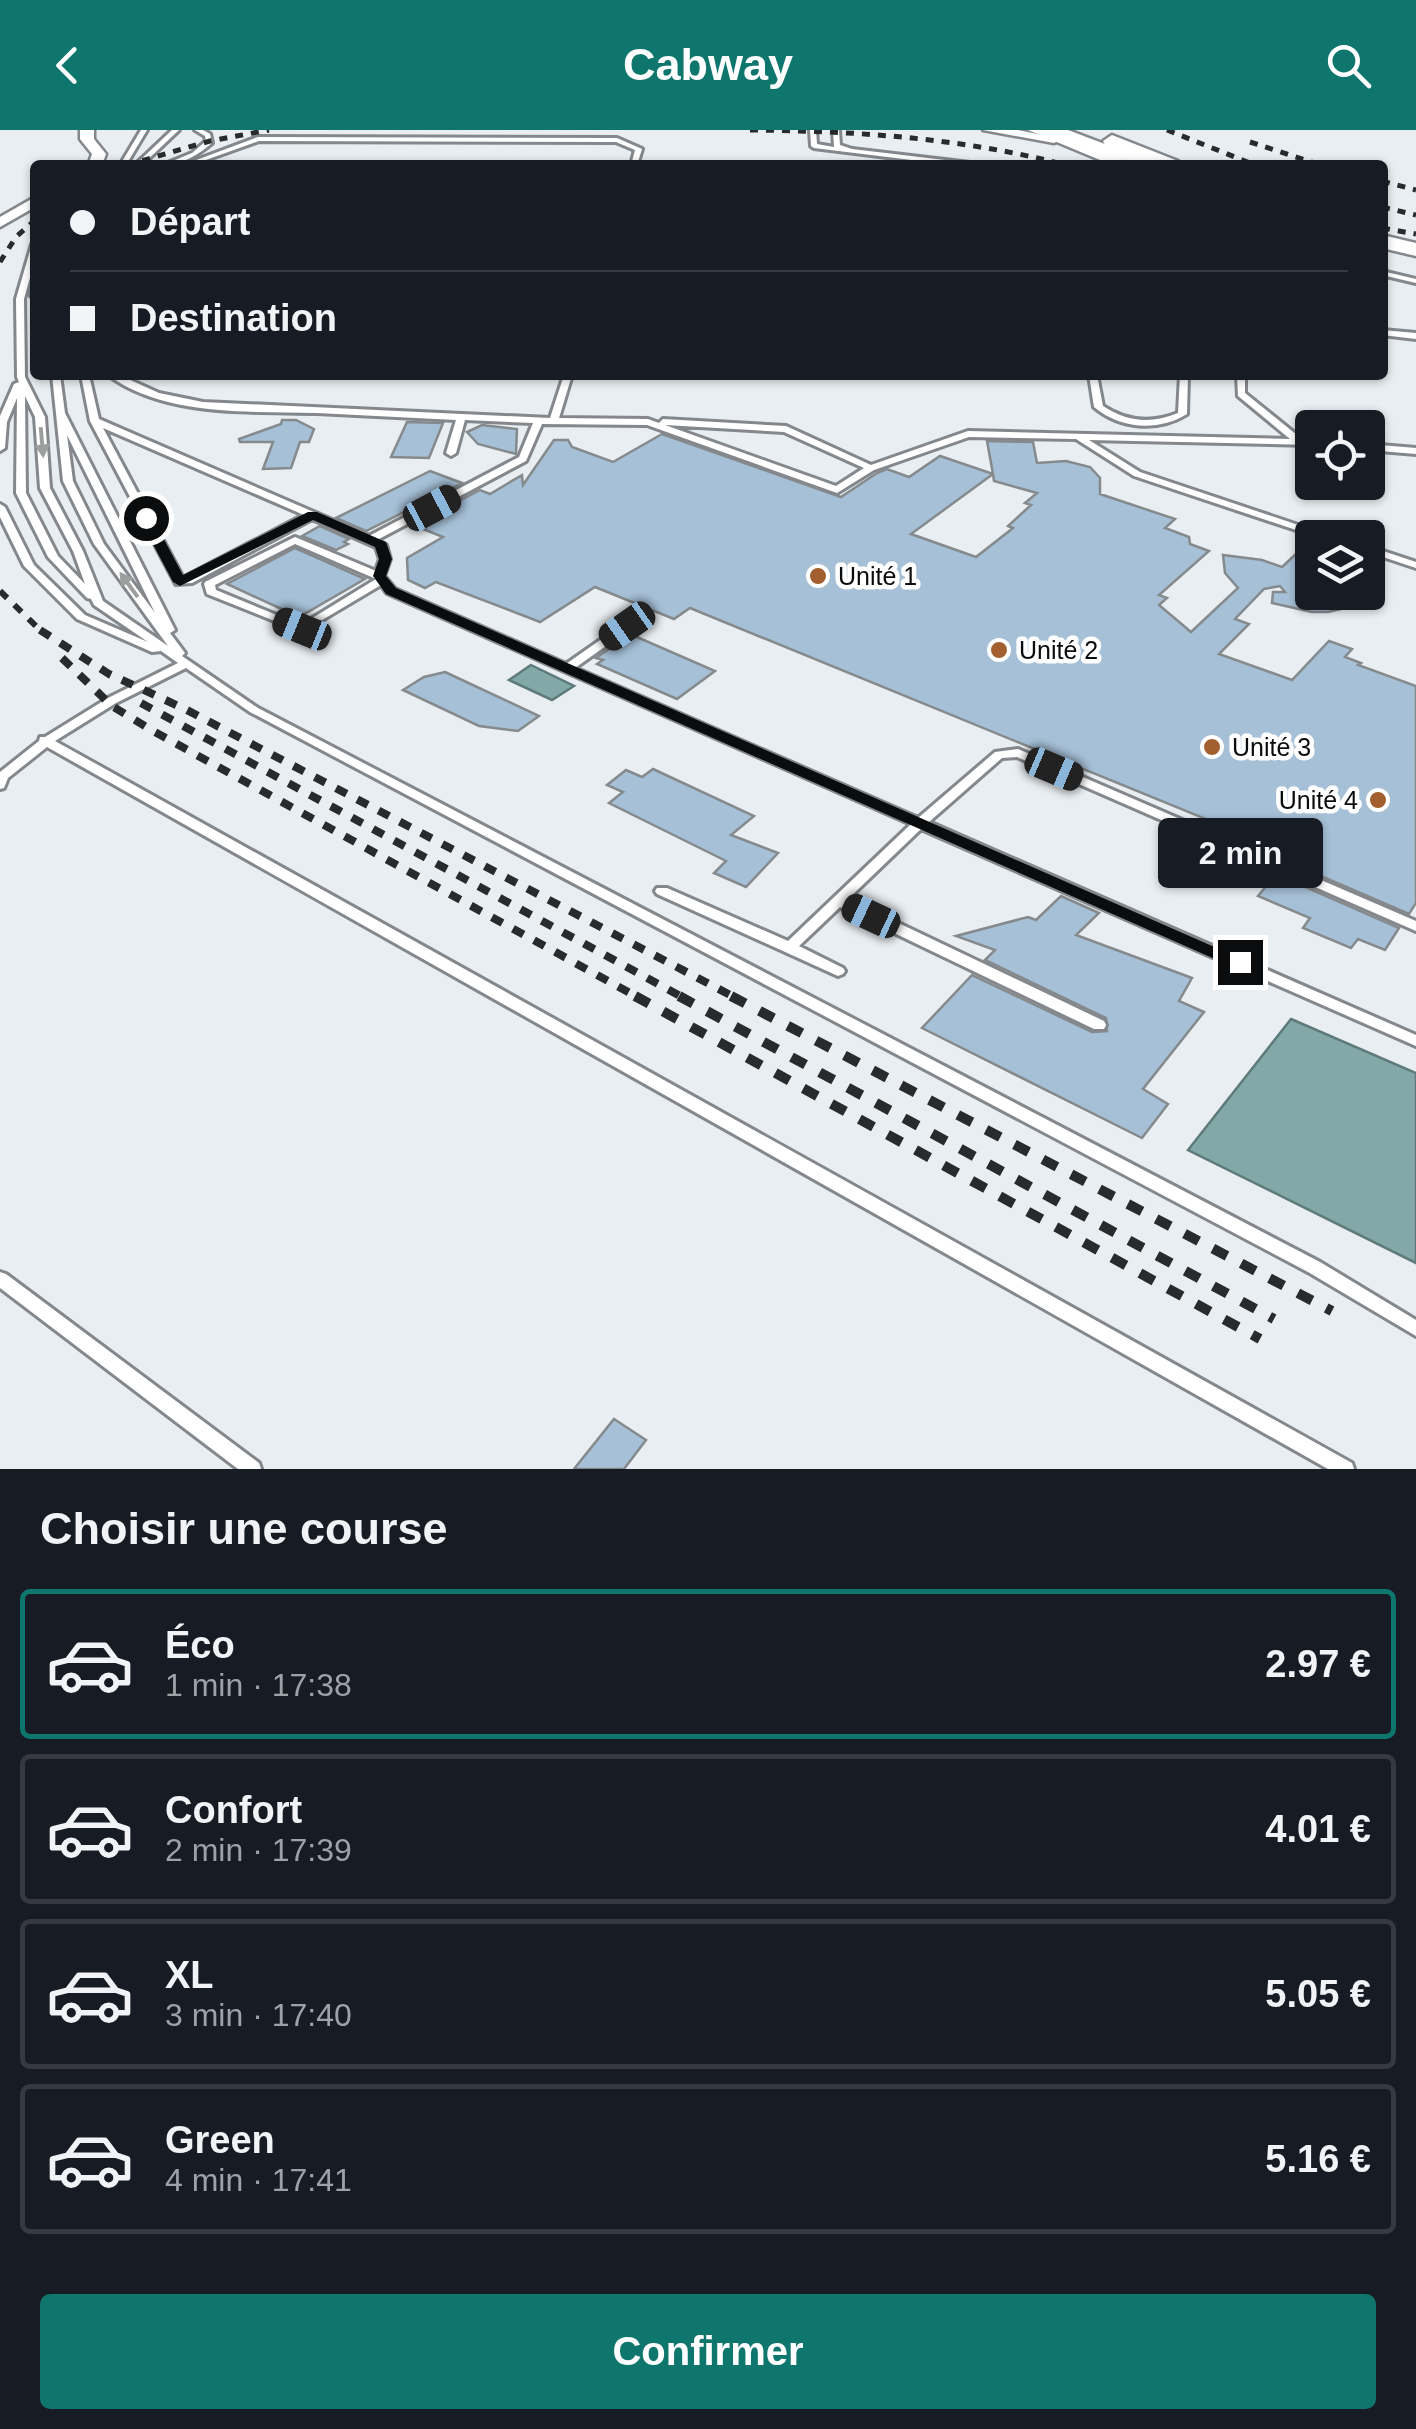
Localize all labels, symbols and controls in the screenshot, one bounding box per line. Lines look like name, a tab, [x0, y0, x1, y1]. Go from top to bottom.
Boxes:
icon: back	[40, 38, 95, 93]
icon: search	[1321, 38, 1376, 93]
text: Cabway	[623, 39, 793, 90]
text: Départ	[130, 201, 250, 243]
text: Destination	[130, 297, 337, 339]
map controls	[1295, 410, 1385, 610]
button: locate	[1295, 410, 1385, 500]
one-way arrow	[34, 426, 50, 458]
car	[398, 481, 466, 535]
route start	[124, 496, 169, 541]
button: layers	[1295, 520, 1385, 610]
place label: Unité 1	[838, 562, 917, 590]
marker: Unité 1	[807, 565, 829, 587]
one-way arrow	[119, 571, 139, 598]
car	[594, 597, 660, 655]
car	[269, 604, 335, 654]
place label: Unité 2	[1019, 636, 1098, 664]
marker: Unité 2	[988, 639, 1010, 661]
place label: Unité 3	[1232, 733, 1311, 761]
marker: Unité 3	[1201, 736, 1223, 758]
car	[1021, 743, 1087, 795]
place label: Unité 4	[1279, 786, 1358, 814]
marker: Unité 4	[1367, 789, 1389, 811]
callout: 2 min	[1158, 817, 1322, 887]
text: 2 min	[1199, 835, 1282, 871]
car	[837, 890, 905, 942]
route end	[1218, 940, 1263, 985]
text: Choisir une course	[40, 1503, 448, 1554]
icon: car	[45, 1619, 135, 1709]
text: Éco	[165, 1624, 235, 1666]
text: 2.97 €	[1265, 1643, 1371, 1685]
text: 1 min · 17:38	[165, 1667, 352, 1703]
icon: car	[45, 1784, 135, 1874]
text: Confort	[165, 1789, 302, 1831]
text: 4.01 €	[1265, 1808, 1371, 1850]
text: 2 min · 17:39	[165, 1832, 352, 1868]
icon: car	[45, 1949, 135, 2039]
text: XL	[165, 1954, 214, 1996]
text: 5.05 €	[1265, 1973, 1371, 2015]
text: 3 min · 17:40	[165, 1997, 352, 2033]
icon: car	[45, 2114, 135, 2204]
text: Green	[165, 2119, 275, 2161]
text: 5.16 €	[1265, 2138, 1371, 2180]
text: 4 min · 17:41	[165, 2162, 352, 2198]
button: Confirmer	[40, 2294, 1376, 2409]

